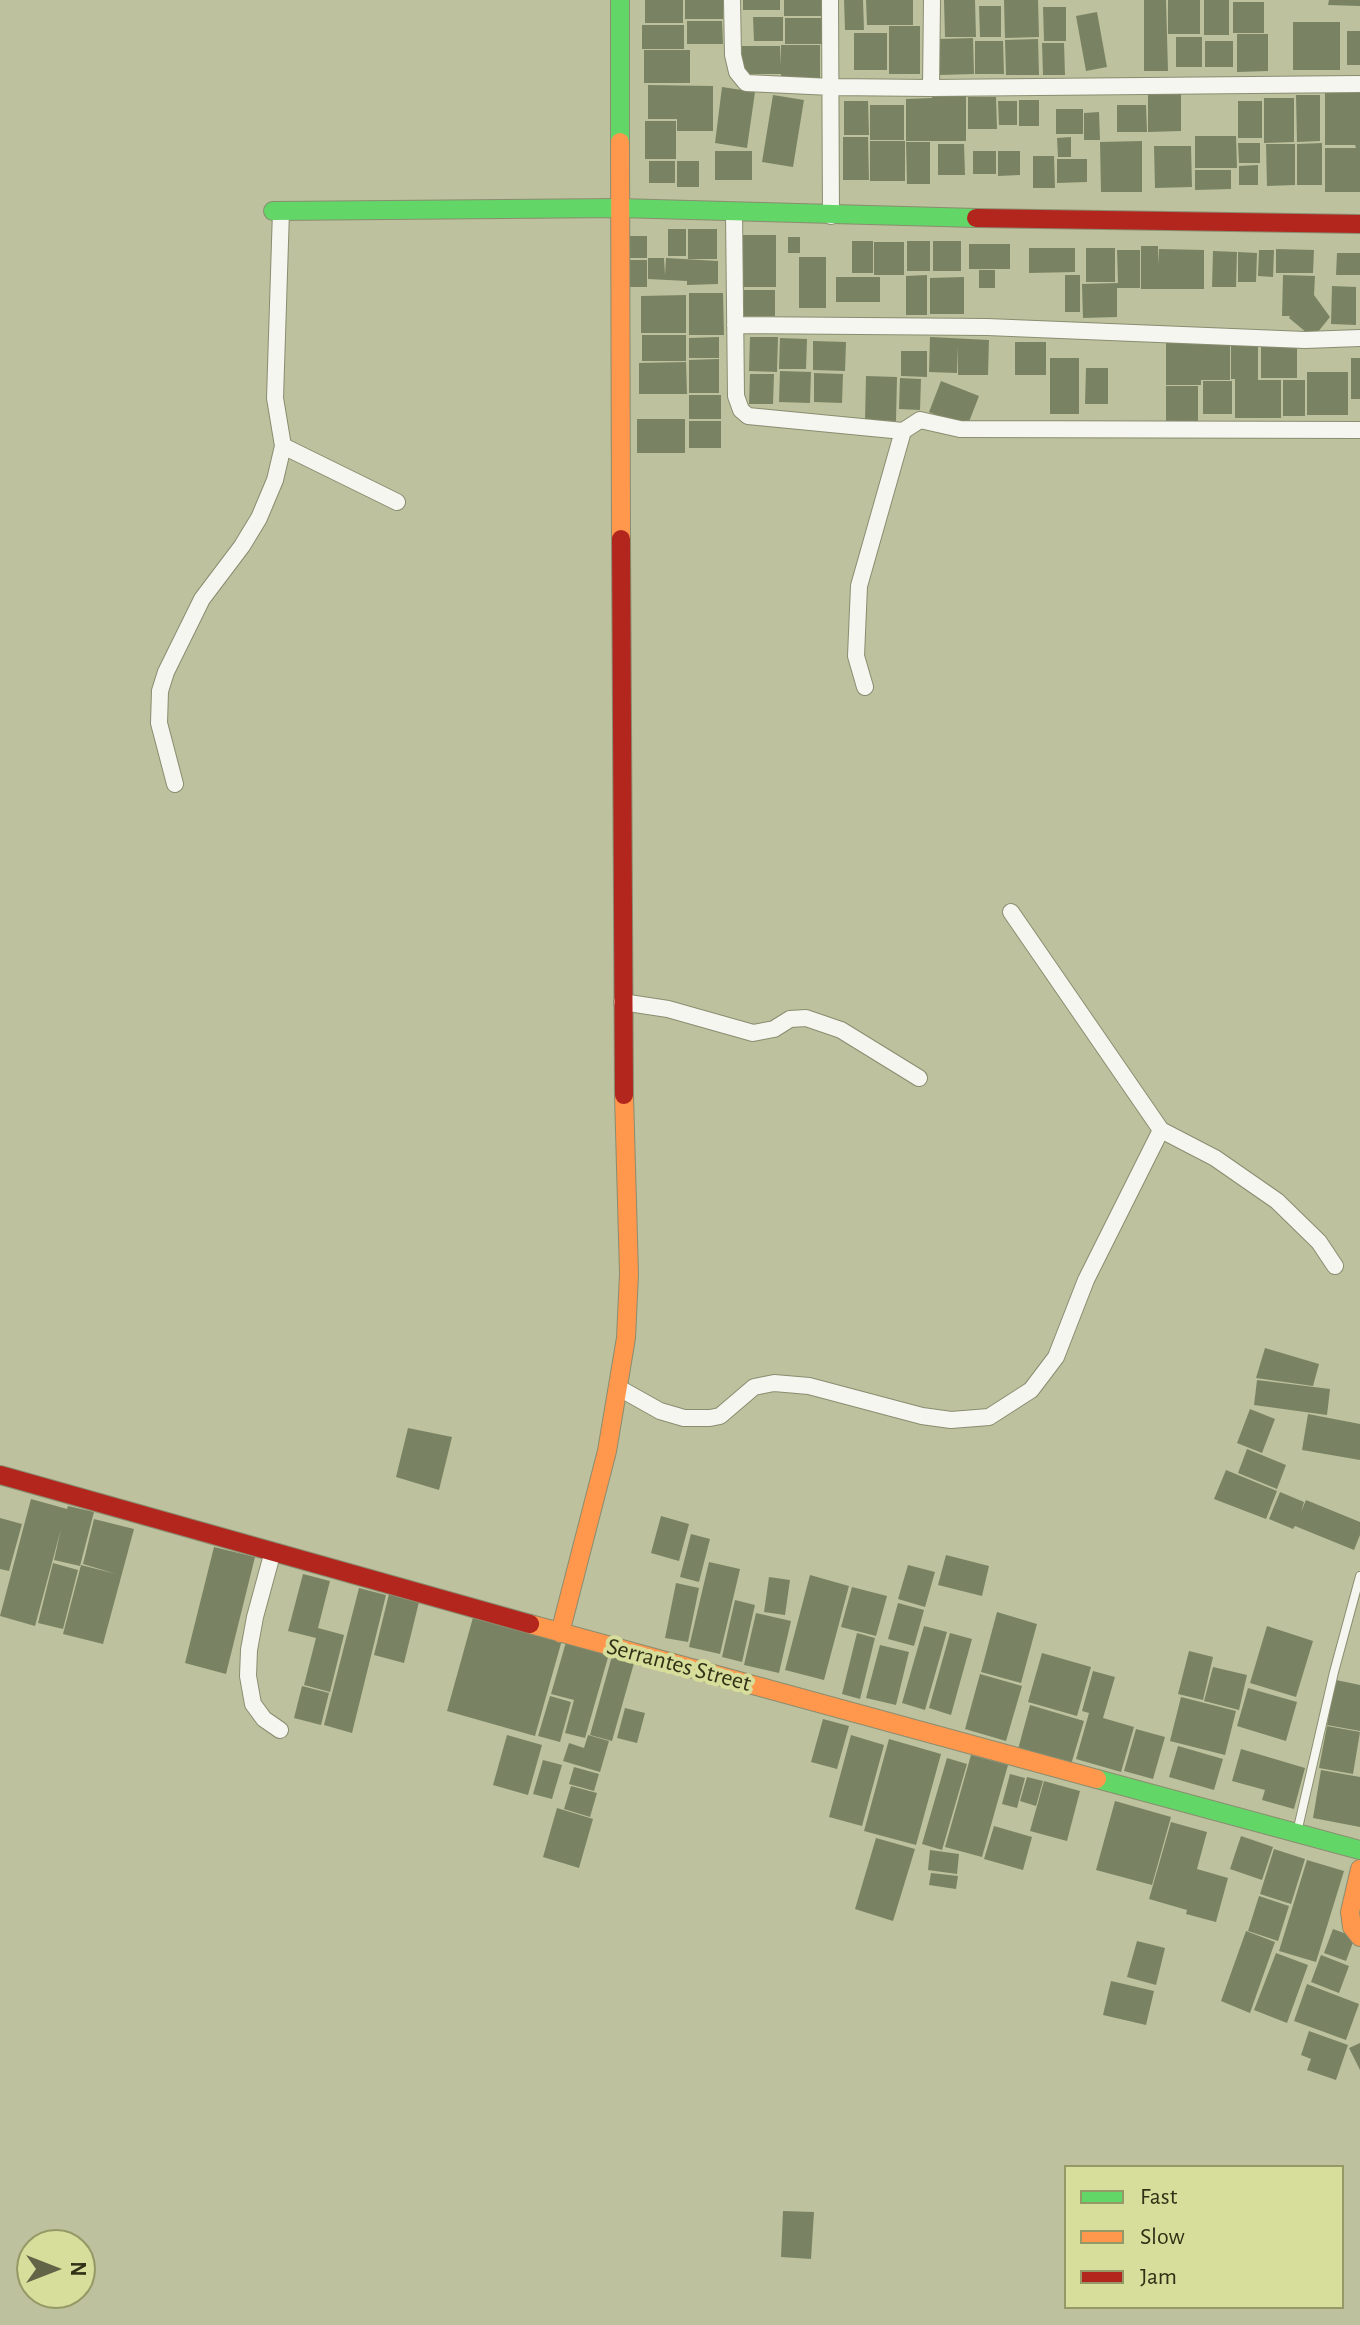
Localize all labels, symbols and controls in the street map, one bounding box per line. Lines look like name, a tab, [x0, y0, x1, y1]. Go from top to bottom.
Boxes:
street label: Serrantes Street	[604, 1632, 754, 1698]
legend	[1064, 2165, 1344, 2309]
text: Fast	[1140, 2185, 1177, 2209]
text: Slow	[1140, 2225, 1185, 2249]
north arrow	[16, 2229, 96, 2309]
text: N	[67, 2261, 89, 2277]
text: Jam	[1140, 2265, 1177, 2289]

